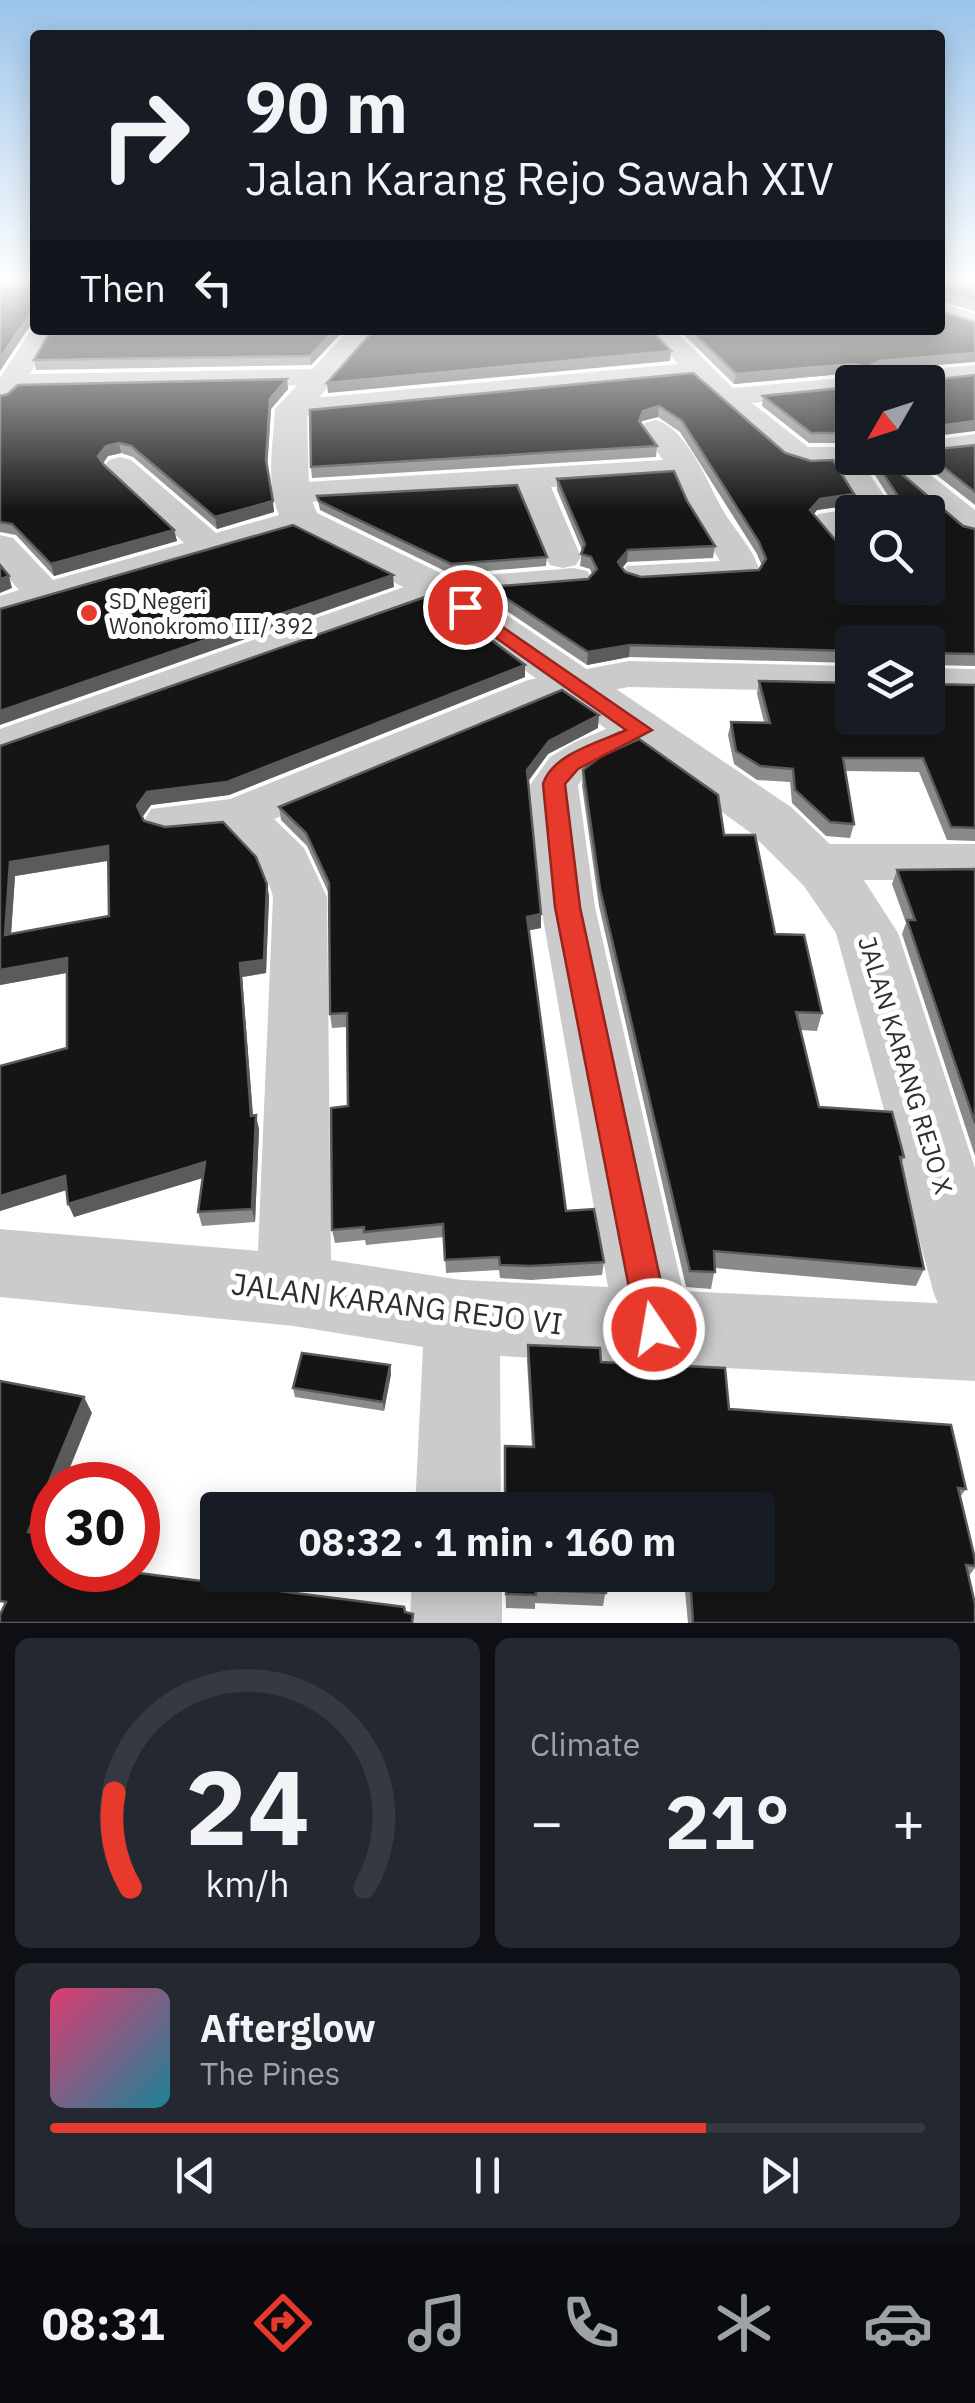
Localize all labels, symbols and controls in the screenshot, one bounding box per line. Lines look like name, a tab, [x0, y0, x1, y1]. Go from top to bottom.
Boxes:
text: 90 m	[245, 61, 408, 152]
icon: right	[80, 70, 210, 200]
text: Jalan Karang Rejo Sawah XIV	[245, 149, 834, 207]
icon: left	[186, 260, 241, 315]
text: Then	[80, 263, 166, 312]
north arrow	[835, 365, 945, 475]
map controls	[835, 365, 945, 735]
button: search	[835, 495, 945, 605]
pin	[423, 565, 508, 650]
icon: arrive	[438, 580, 493, 635]
place label: SD Negeri Wonokromo III/ 392	[109, 586, 314, 640]
marker: SD Negeri Wonokromo III/ 392	[78, 602, 100, 624]
button: layers	[835, 625, 945, 735]
street label: JALAN KARANG REJO X	[851, 932, 961, 1198]
street label: JALAN KARANG REJO VI	[229, 1263, 565, 1343]
position arrow	[602, 1277, 706, 1381]
speed limit sign: 30	[30, 1462, 160, 1592]
text: 08:32 · 1 min · 160 m	[299, 1517, 676, 1566]
text: Climate	[530, 1723, 640, 1765]
text: 24	[185, 1738, 310, 1874]
text: 21°	[665, 1772, 790, 1870]
text: −	[530, 1786, 563, 1857]
text: +	[892, 1786, 925, 1857]
text: km/h	[205, 1860, 290, 1907]
text: Afterglow	[200, 2003, 376, 2052]
text: The Pines	[200, 2052, 340, 2094]
icon: previous	[168, 2148, 223, 2203]
icon: pause	[460, 2148, 515, 2203]
icon: next	[752, 2148, 807, 2203]
icon: directions	[248, 2288, 318, 2358]
icon: music	[402, 2288, 472, 2358]
icon: phone	[556, 2288, 626, 2358]
icon: climate	[709, 2288, 779, 2358]
icon: car	[863, 2288, 933, 2358]
text: 08:31	[42, 2294, 165, 2352]

